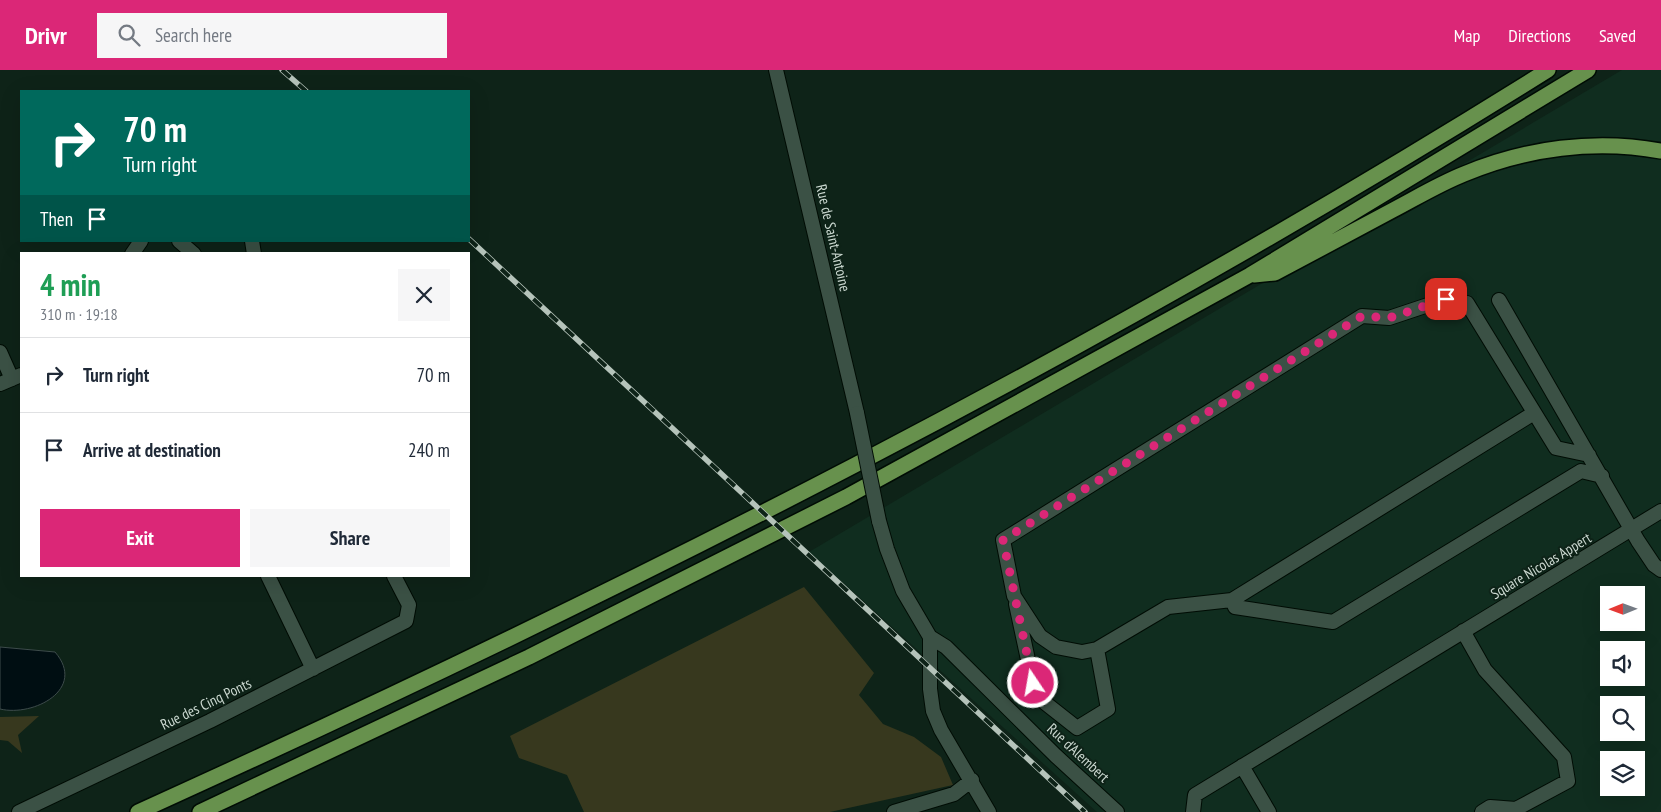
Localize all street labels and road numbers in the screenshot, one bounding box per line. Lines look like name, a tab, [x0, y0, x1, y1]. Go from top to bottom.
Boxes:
street label: Rue de Saint-Antoine	[812, 182, 855, 293]
street label: Square Nicolas Appert	[1487, 528, 1595, 603]
street label: Rue des Cinq Ponts	[157, 673, 254, 734]
street label: Rue d’Alembert	[1043, 719, 1113, 786]

